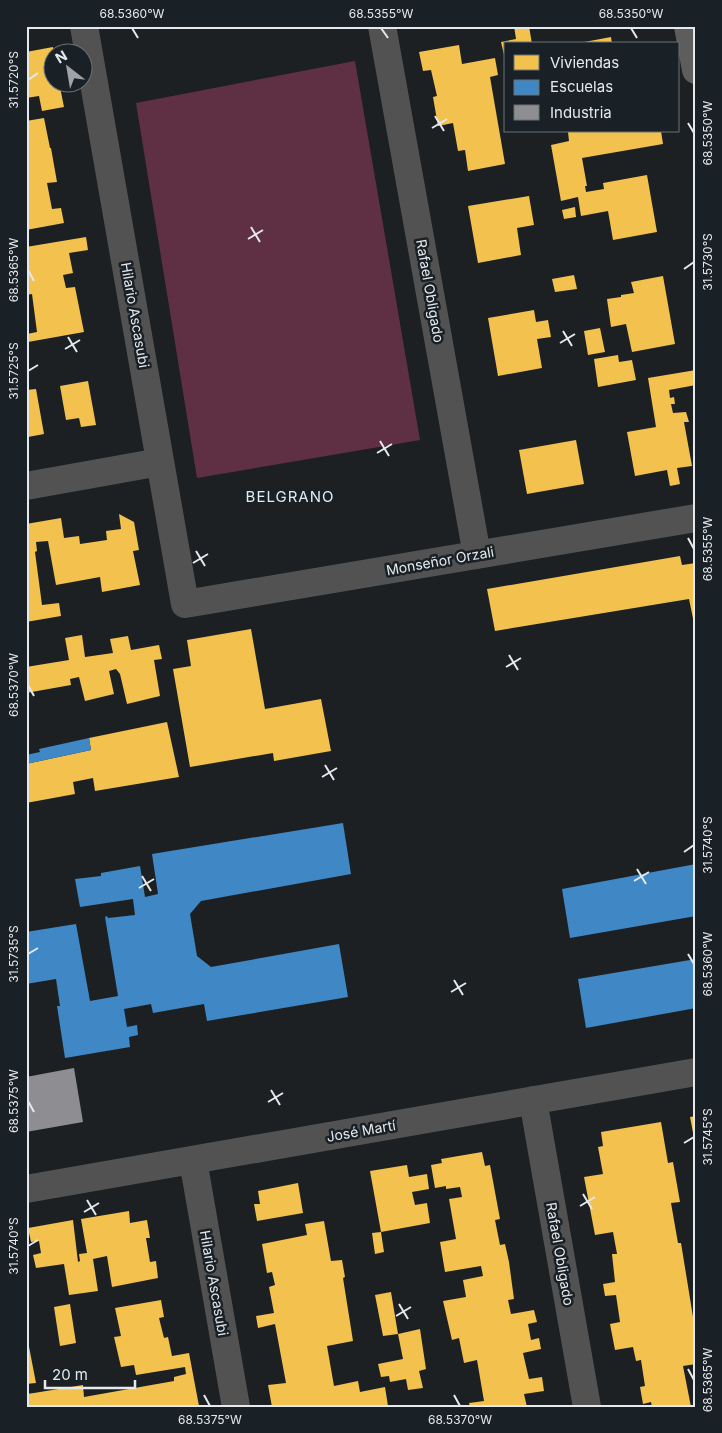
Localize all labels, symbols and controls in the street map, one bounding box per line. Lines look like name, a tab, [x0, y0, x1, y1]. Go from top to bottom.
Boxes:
text: 68.5360°W	[100, 6, 165, 21]
text: 68.5355°W	[349, 6, 413, 21]
text: 68.5350°W	[599, 6, 664, 21]
north arrow	[42, 42, 92, 92]
legend	[504, 42, 680, 132]
text: N	[52, 46, 70, 66]
text: 31.5720°S	[6, 51, 21, 109]
text: Viviendas	[550, 53, 619, 72]
text: Escuelas	[550, 77, 613, 96]
text: 68.5350°W	[700, 100, 715, 165]
text: Industria	[550, 103, 612, 122]
text: 31.5730°S	[700, 233, 715, 291]
text: 68.5365°W	[6, 238, 21, 302]
street label: Rafael Obligado	[413, 238, 448, 344]
street label: Hilario Ascasubi	[118, 261, 153, 369]
text: 31.5725°S	[6, 342, 21, 400]
district label: BELGRANO	[246, 487, 334, 506]
text: 68.5355°W	[700, 517, 715, 581]
street label: Monseñor Orzali	[385, 543, 495, 578]
text: 68.5370°W	[6, 653, 21, 717]
text: 31.5740°S	[700, 816, 715, 874]
text: 31.5735°S	[6, 925, 21, 983]
text: 68.5360°W	[700, 931, 715, 996]
text: 68.5375°W	[6, 1069, 21, 1133]
text: 31.5745°S	[700, 1108, 715, 1166]
street label: José Martí	[325, 1116, 397, 1145]
street label: Rafael Obligado	[543, 1201, 578, 1307]
text: 31.5740°S	[6, 1217, 21, 1275]
street label: Hilario Ascasubi	[197, 1229, 232, 1337]
text: 68.5365°W	[700, 1348, 715, 1412]
scale bar	[45, 1358, 135, 1390]
text: 20 m	[52, 1365, 88, 1384]
text: 68.5375°W	[178, 1412, 242, 1427]
text: 68.5370°W	[428, 1412, 492, 1427]

